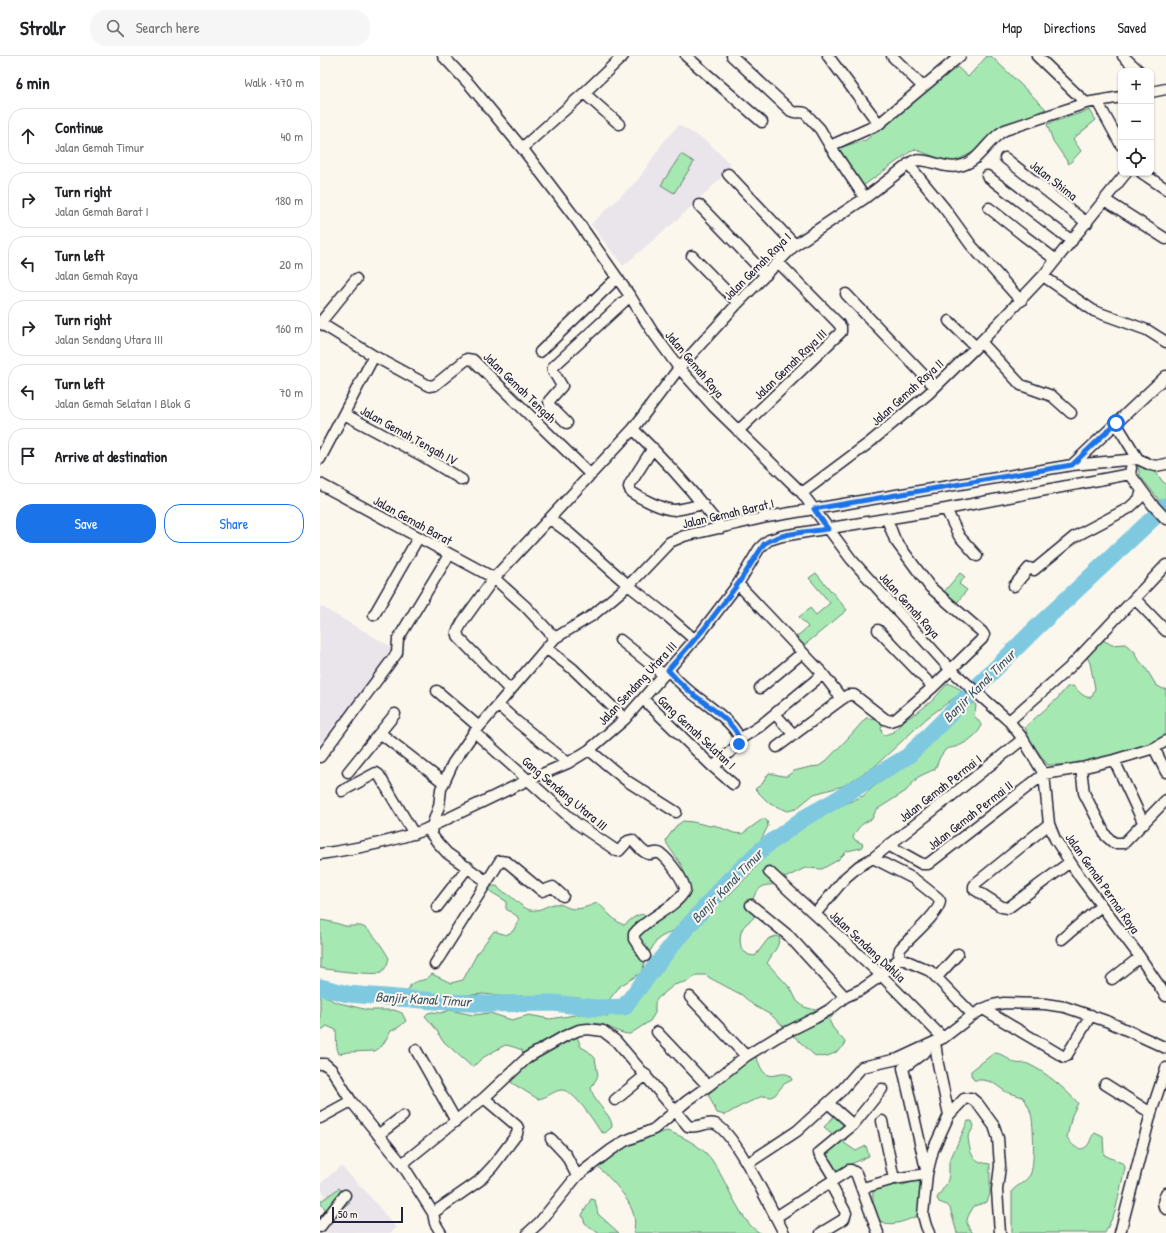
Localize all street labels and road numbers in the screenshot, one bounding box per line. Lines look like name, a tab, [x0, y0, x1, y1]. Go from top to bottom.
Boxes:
street label: Jalan Shima	[1027, 156, 1081, 204]
street label: Jalan Gemah Raya I	[719, 228, 795, 304]
street label: Jalan Gemah Raya III	[750, 325, 830, 403]
street label: Jalan Gemah Raya	[662, 327, 728, 401]
street label: Jalan Gemah Tengah	[480, 348, 561, 427]
street label: Jalan Gemah Raya II	[867, 355, 947, 429]
street label: Jalan Gemah Tengah IV	[357, 401, 461, 469]
street label: Jalan Gemah Barat	[370, 491, 456, 549]
street label: Jalan Gemah Barat I	[680, 494, 776, 532]
street label: Jalan Gemah Raya	[876, 568, 944, 642]
street label: Jalan Sendang Utara III	[594, 637, 680, 729]
street label: Gang Gemah Selatan I	[654, 691, 740, 773]
street label: Jalan Gemah Permai I	[895, 750, 985, 826]
street label: Gang Sendang Utara III	[518, 752, 612, 834]
street label: Jalan Gemah Permai II	[924, 776, 1016, 854]
street label: Jalan Gemah Permai Raya	[1061, 829, 1145, 937]
street label: Jalan Sendang Dahlia	[826, 906, 910, 986]

